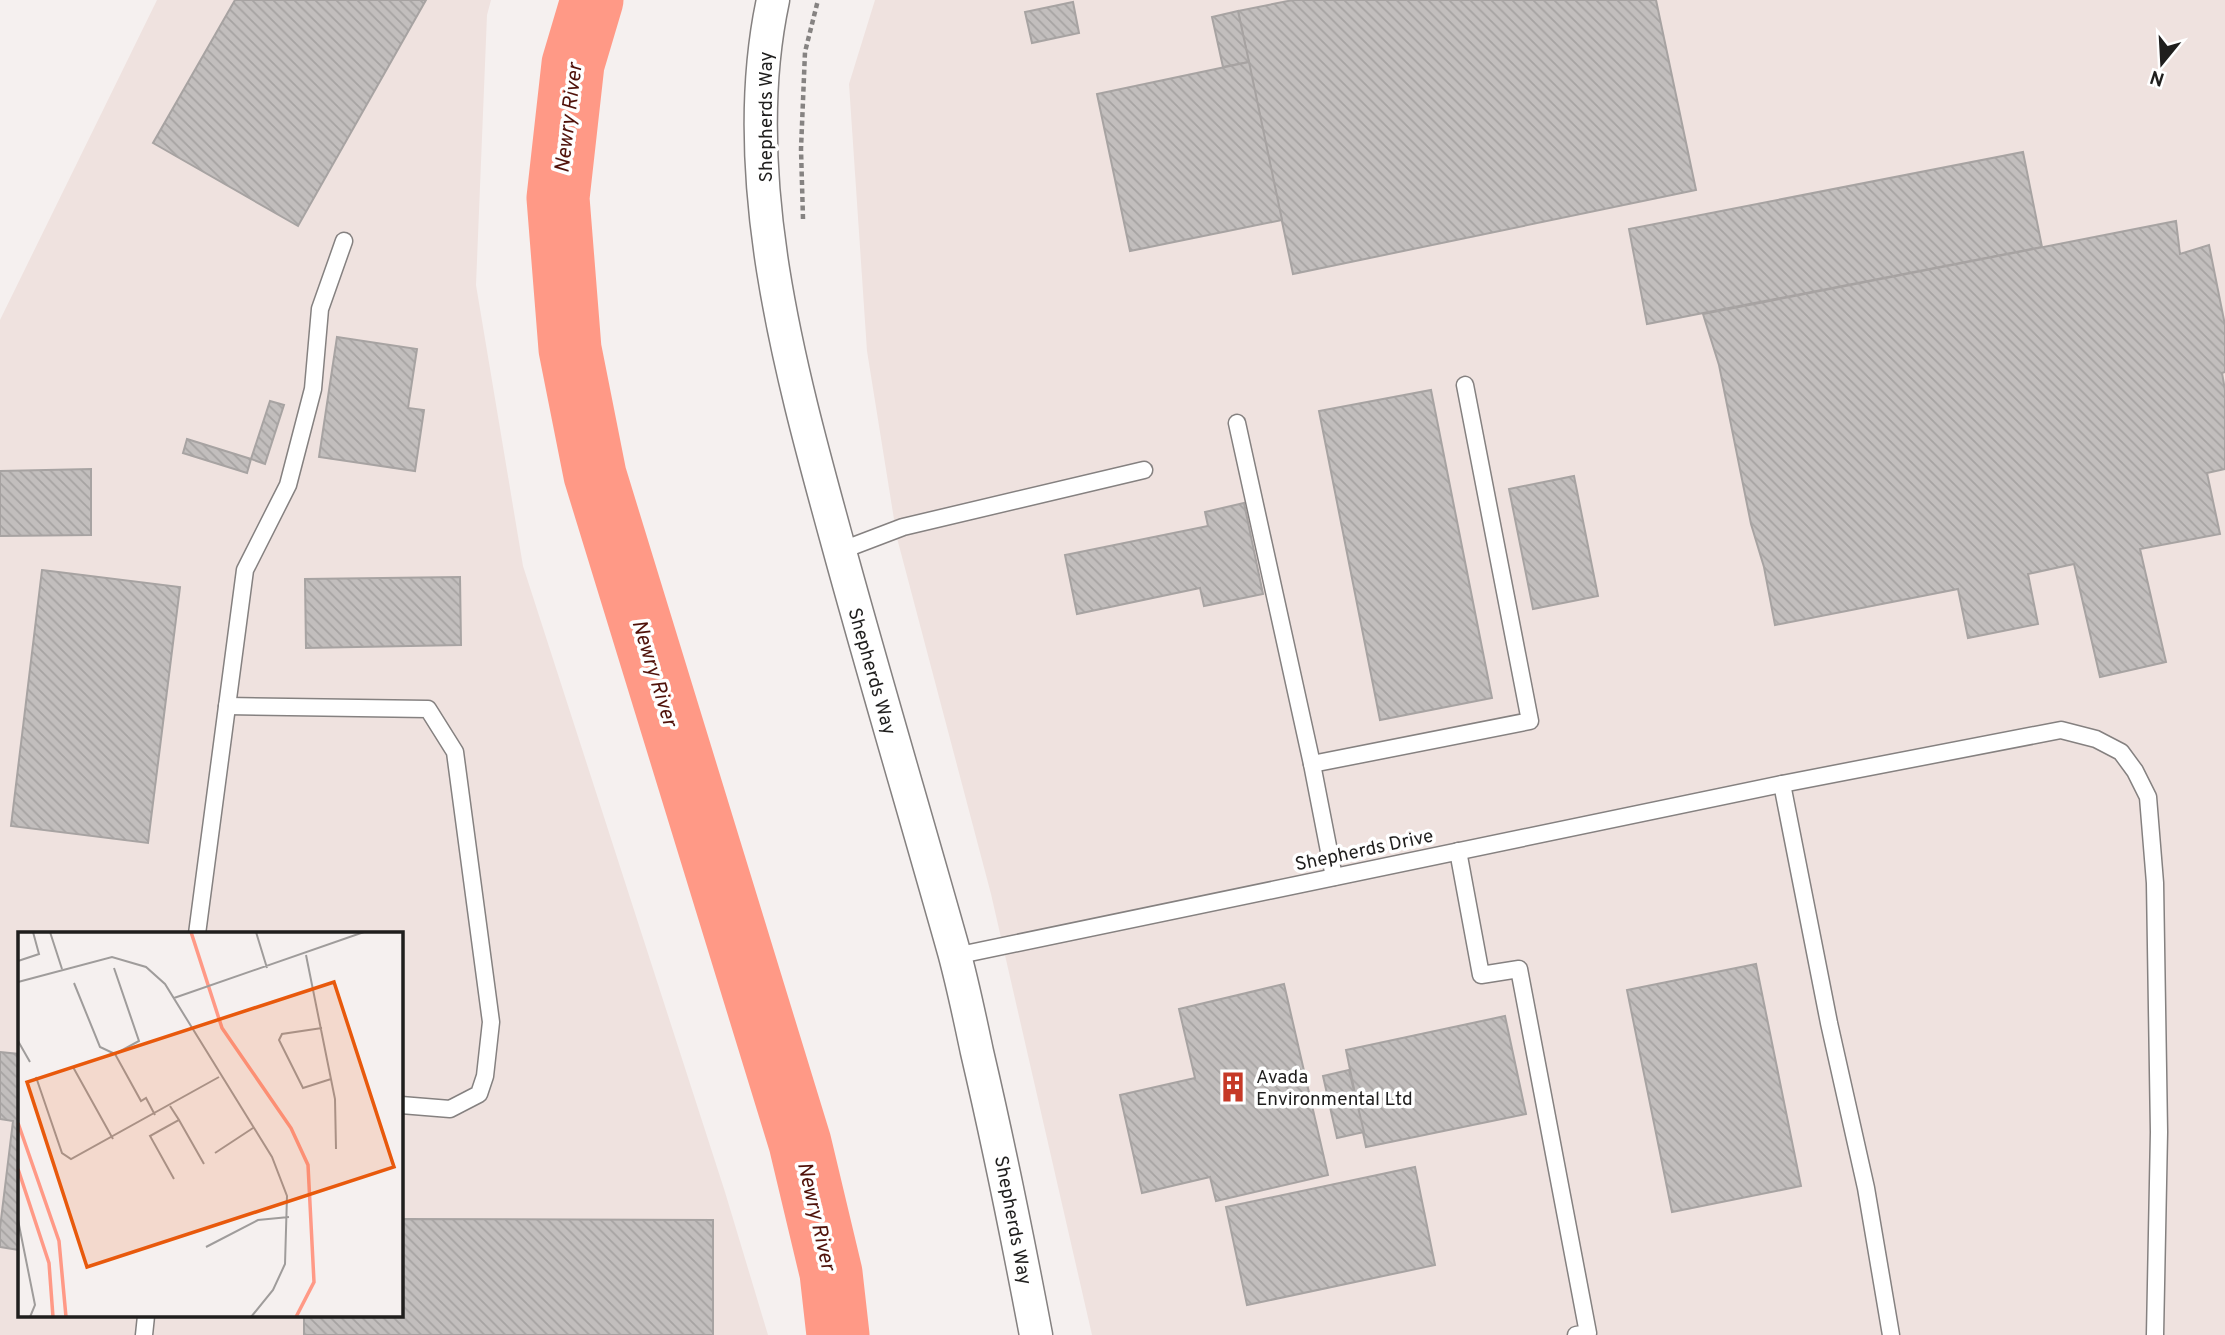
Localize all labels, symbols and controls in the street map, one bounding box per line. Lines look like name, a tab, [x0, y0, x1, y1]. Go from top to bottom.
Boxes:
north arrow	[2127, 28, 2197, 98]
street label: Shepherds Way	[755, 52, 779, 183]
water label: Newry River	[549, 60, 590, 175]
text: N	[2147, 64, 2168, 91]
street label: Shepherds Way	[841, 605, 901, 738]
water label: Newry River	[624, 617, 683, 732]
street label: Shepherds Drive	[1293, 825, 1436, 877]
inset map	[18, 932, 402, 1318]
place label: Avada Environmental Ltd	[1256, 1066, 1413, 1112]
building icon: Avada Environmental Ltd	[1216, 1070, 1250, 1104]
street label: Shepherds Way	[988, 1154, 1036, 1287]
water label: Newry River	[790, 1159, 842, 1275]

